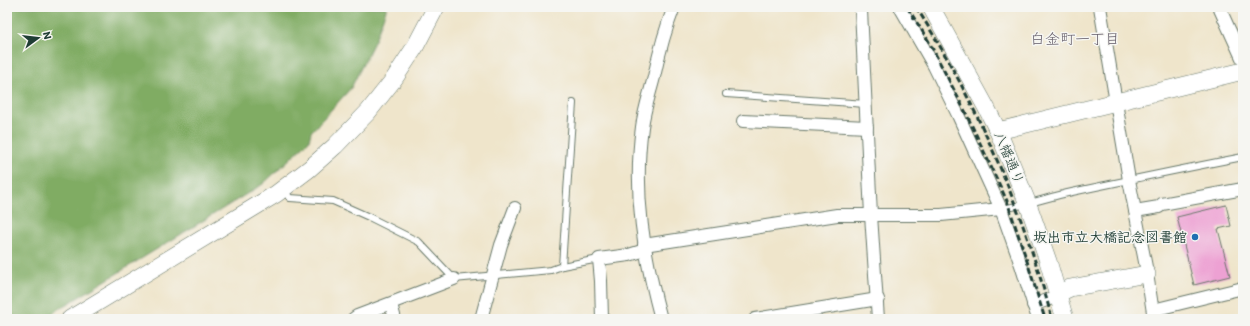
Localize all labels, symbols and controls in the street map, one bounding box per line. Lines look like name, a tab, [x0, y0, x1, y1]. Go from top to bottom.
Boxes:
north arrow	[18, 18, 58, 58]
text: N	[40, 30, 54, 41]
district label: 白金町一丁目	[1030, 30, 1120, 48]
street label: 八幡通り	[990, 129, 1028, 187]
place label: 坂出市立大橋記念図書館	[1033, 229, 1187, 246]
marker: 坂出市立大橋記念図書館	[1190, 232, 1200, 242]

